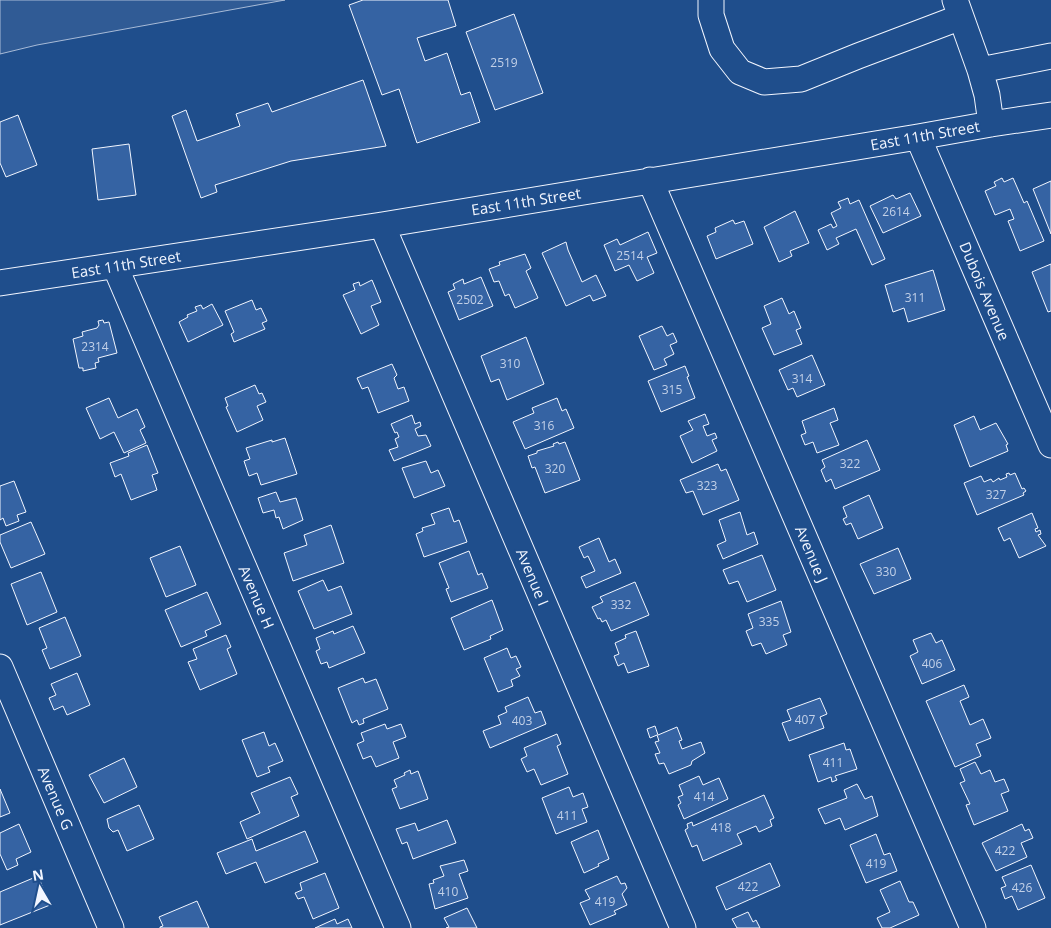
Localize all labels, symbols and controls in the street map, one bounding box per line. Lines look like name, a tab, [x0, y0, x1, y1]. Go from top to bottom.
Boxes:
house number: 2519	[490, 54, 518, 71]
street label: East 11th Street	[869, 116, 981, 154]
street label: East 11th Street	[470, 182, 582, 220]
house number: 2614	[882, 203, 910, 220]
street label: Dubois Avenue	[955, 239, 1015, 343]
street label: East 11th Street	[70, 245, 182, 283]
house number: 2514	[616, 247, 644, 264]
house number: 311	[905, 289, 925, 306]
house number: 2502	[456, 291, 484, 308]
house number: 2314	[81, 338, 109, 355]
house number: 310	[500, 355, 520, 372]
house number: 314	[792, 370, 812, 387]
house number: 315	[662, 381, 682, 398]
house number: 316	[534, 417, 554, 434]
house number: 322	[840, 455, 860, 472]
house number: 320	[545, 460, 565, 477]
house number: 323	[697, 477, 717, 494]
house number: 327	[986, 486, 1006, 503]
street label: Avenue J	[791, 522, 833, 586]
street label: Avenue I	[512, 545, 554, 609]
street label: Avenue H	[235, 562, 279, 632]
house number: 330	[876, 563, 896, 580]
house number: 332	[611, 596, 631, 613]
house number: 335	[759, 613, 779, 630]
house number: 406	[922, 655, 942, 672]
house number: 407	[795, 711, 815, 728]
house number: 403	[512, 712, 532, 729]
house number: 411	[823, 754, 843, 771]
street label: Avenue G	[34, 763, 78, 833]
house number: 414	[694, 788, 714, 805]
house number: 411	[557, 807, 577, 824]
house number: 418	[711, 819, 731, 836]
house number: 422	[995, 842, 1015, 859]
house number: 419	[866, 855, 886, 872]
north arrow	[15, 863, 65, 913]
text: N	[31, 864, 45, 885]
house number: 422	[738, 878, 758, 895]
house number: 426	[1012, 879, 1032, 896]
house number: 410	[438, 883, 458, 900]
house number: 419	[595, 893, 615, 910]

